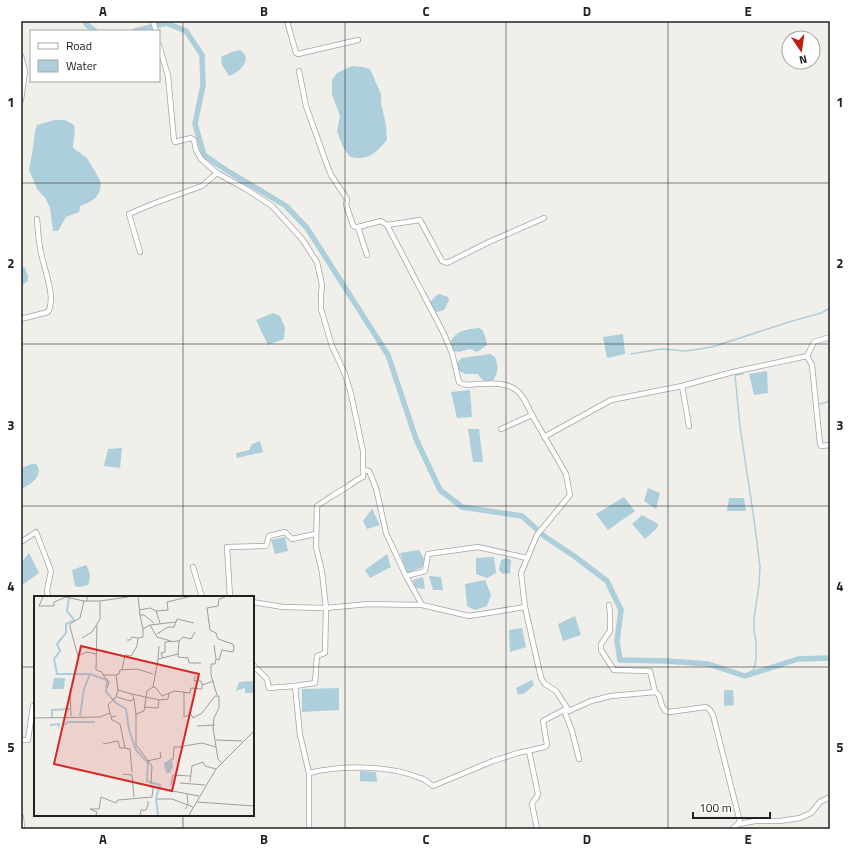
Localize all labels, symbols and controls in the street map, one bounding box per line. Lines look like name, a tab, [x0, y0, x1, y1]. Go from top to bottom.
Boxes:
text: A	[99, 1, 107, 21]
text: B	[260, 1, 268, 21]
text: C	[422, 1, 430, 21]
text: D	[583, 1, 591, 21]
text: E	[744, 1, 752, 21]
legend	[30, 30, 160, 82]
north arrow	[781, 30, 821, 70]
text: Road	[66, 36, 92, 55]
text: N	[798, 51, 809, 68]
text: Water	[66, 56, 97, 75]
text: 1	[7, 92, 15, 112]
text: 1	[836, 92, 844, 112]
text: 2	[7, 253, 15, 273]
text: 2	[836, 253, 844, 273]
text: 3	[7, 415, 15, 435]
text: 3	[836, 415, 844, 435]
text: 4	[7, 576, 15, 596]
text: 4	[836, 576, 844, 596]
inset map	[34, 596, 254, 816]
text: 5	[7, 737, 15, 757]
text: 5	[836, 737, 844, 757]
scale bar	[693, 794, 770, 820]
text: 100 m	[699, 798, 732, 817]
text: A	[99, 829, 107, 849]
text: B	[260, 829, 268, 849]
text: C	[422, 829, 430, 849]
text: D	[583, 829, 591, 849]
text: E	[744, 829, 752, 849]

